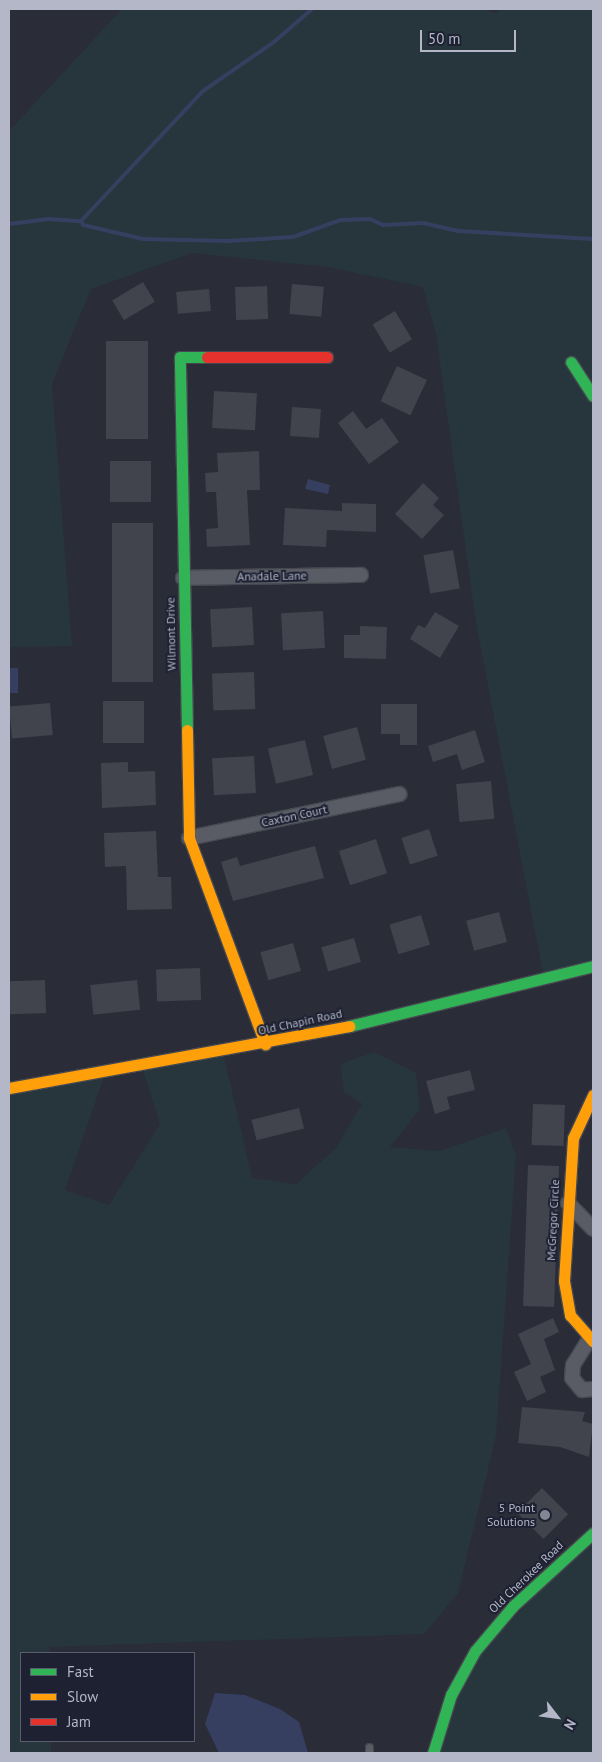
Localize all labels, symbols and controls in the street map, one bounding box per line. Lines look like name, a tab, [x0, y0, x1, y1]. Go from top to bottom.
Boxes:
scale bar	[422, 20, 518, 52]
text: 50 m	[428, 29, 461, 48]
street label: Anadale Lane	[237, 568, 307, 584]
street label: Wilmont Drive	[163, 597, 179, 671]
street label: Caxton Court	[260, 802, 328, 830]
street label: Old Chapin Road	[257, 1006, 343, 1038]
street label: McGregor Circle	[544, 1179, 562, 1261]
place label: 5 Point Solutions	[487, 1501, 535, 1529]
marker: 5 Point Solutions	[539, 1509, 551, 1521]
street label: Old Cherokee Road	[486, 1538, 566, 1616]
legend	[20, 1652, 195, 1742]
text: Fast	[67, 1662, 94, 1681]
text: Slow	[67, 1687, 98, 1706]
north arrow	[532, 1692, 582, 1742]
text: Jam	[67, 1712, 91, 1731]
text: N	[560, 1716, 580, 1733]

